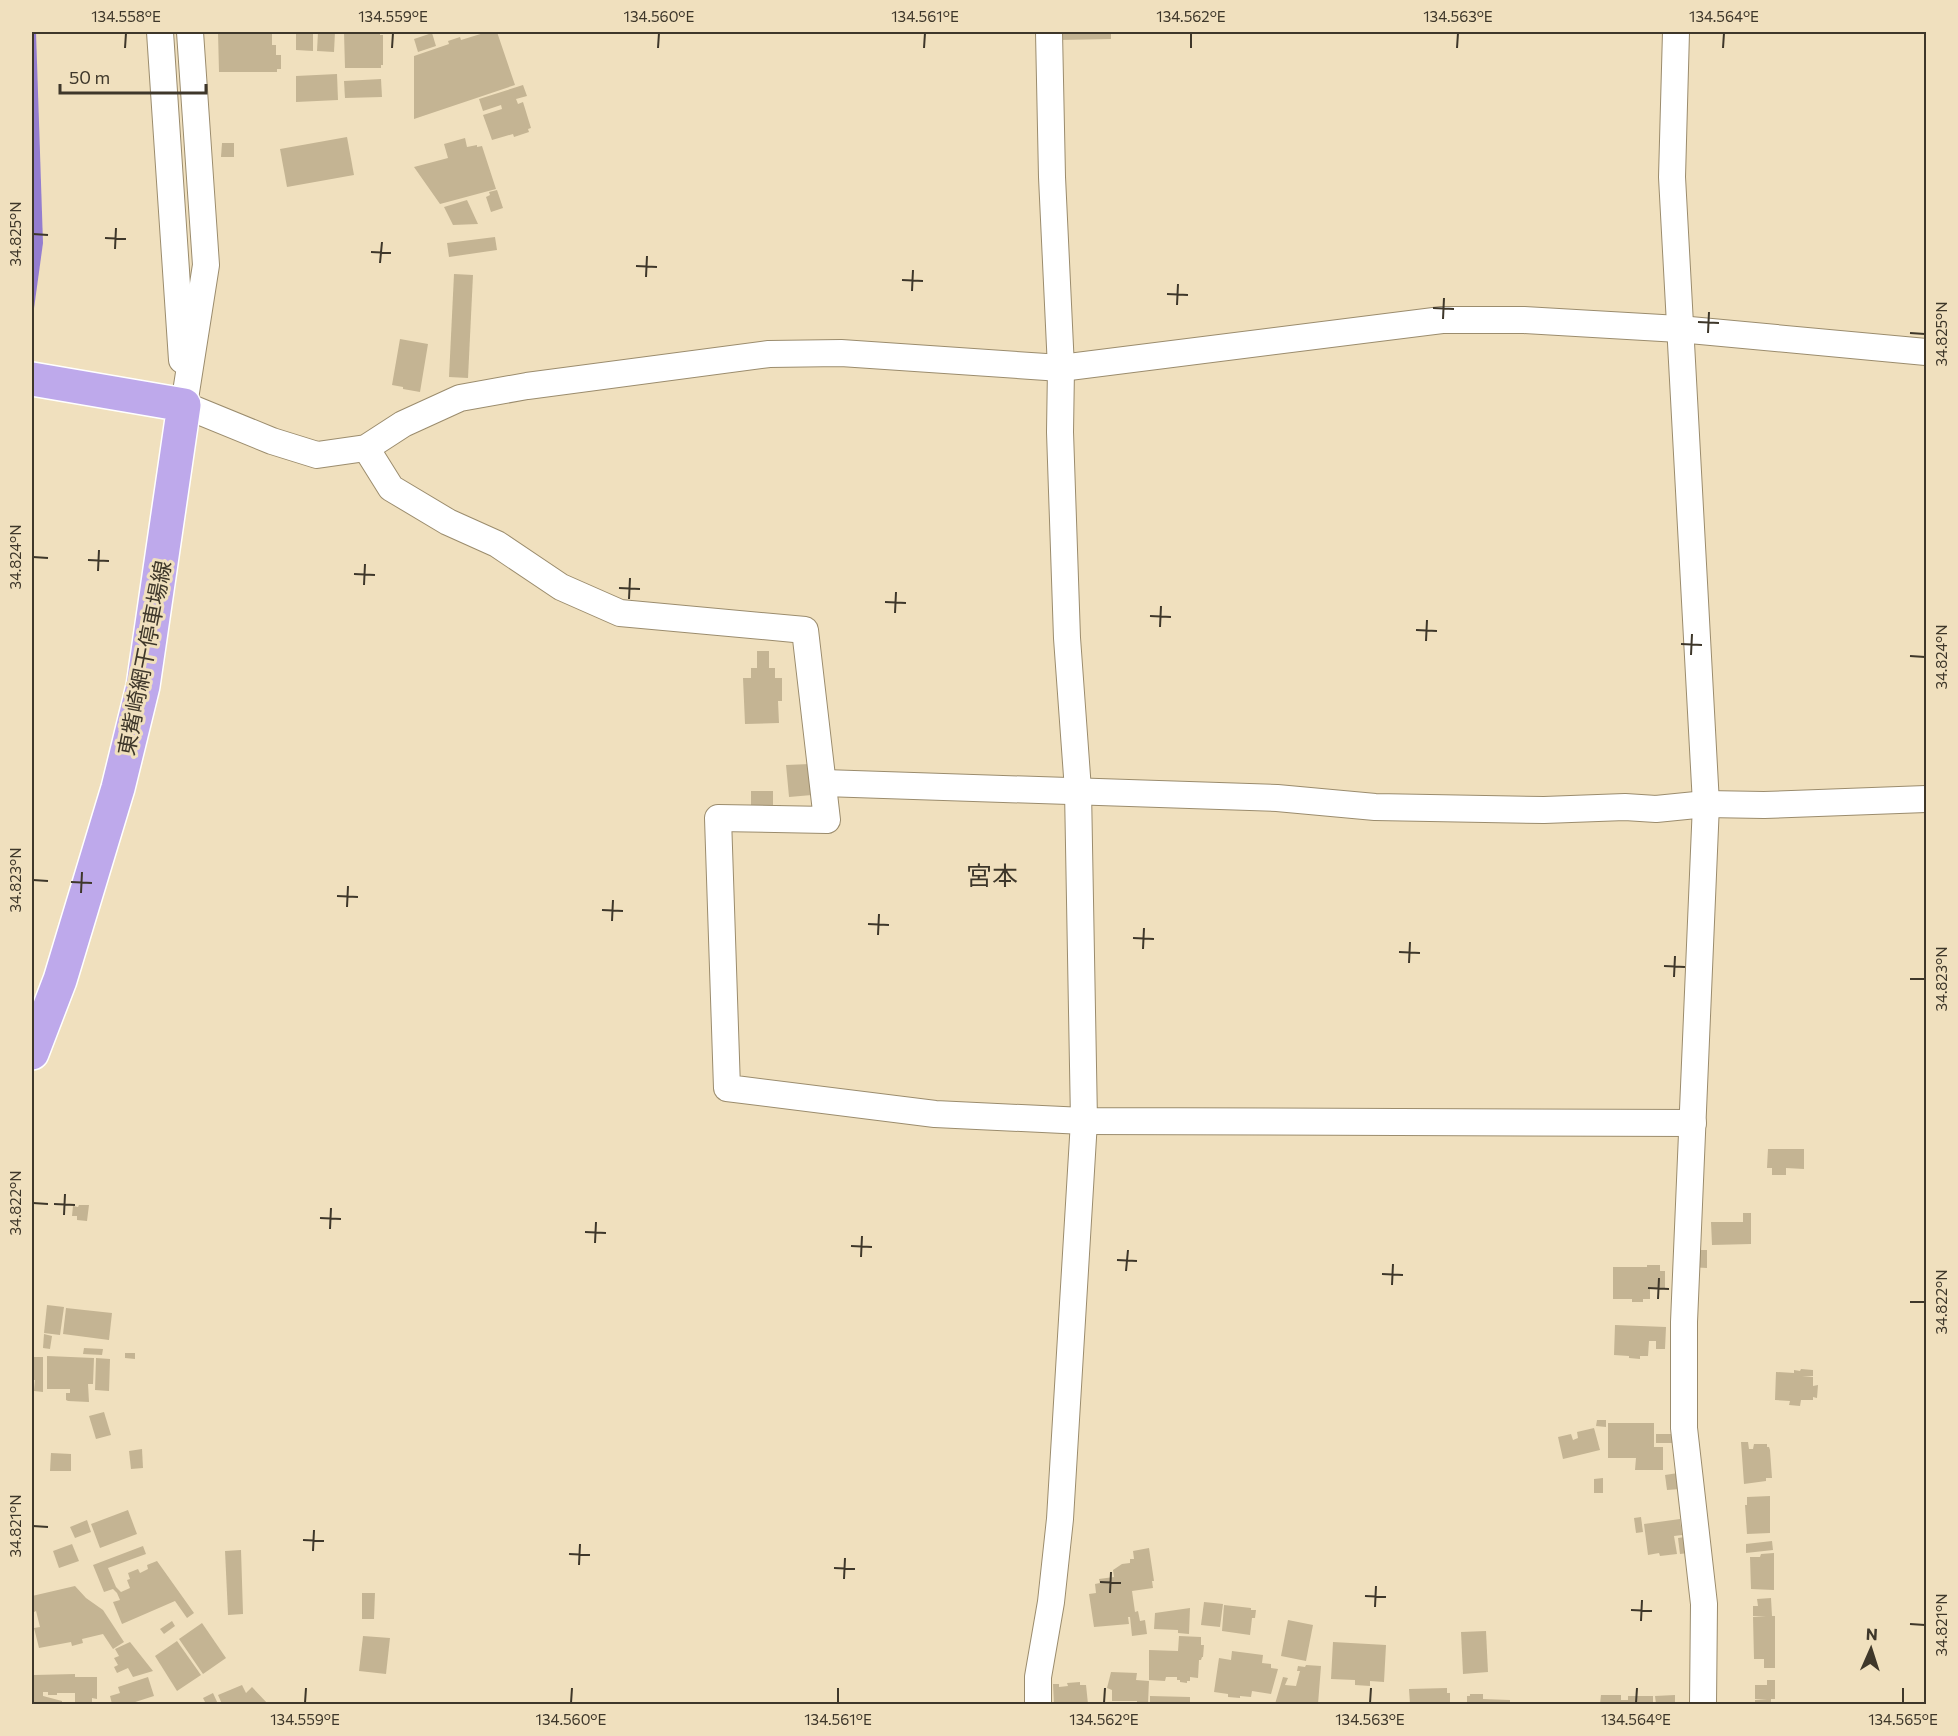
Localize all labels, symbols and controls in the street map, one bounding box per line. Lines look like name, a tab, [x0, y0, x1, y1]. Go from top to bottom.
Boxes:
text: 134.558°E	[91, 7, 161, 25]
text: 134.559°E	[358, 7, 428, 25]
text: 134.560°E	[624, 7, 695, 25]
text: 134.561°E	[891, 7, 959, 25]
text: 134.562°E	[1156, 7, 1226, 25]
text: 134.563°E	[1423, 7, 1493, 25]
text: 134.564°E	[1689, 7, 1759, 25]
scale bar	[60, 57, 206, 95]
text: 50 m	[69, 66, 110, 88]
text: 34.825°N	[6, 201, 24, 267]
text: 34.825°N	[1932, 301, 1950, 367]
text: 34.824°N	[6, 524, 24, 590]
street label: 東觜崎網干停車場線	[112, 558, 176, 758]
text: 34.824°N	[1932, 624, 1950, 690]
text: 34.823°N	[6, 847, 24, 913]
district label: 宮本	[966, 859, 1018, 890]
text: 34.823°N	[1932, 946, 1950, 1012]
text: 34.822°N	[6, 1171, 24, 1235]
text: 34.822°N	[1932, 1270, 1950, 1334]
text: 34.821°N	[6, 1494, 24, 1558]
text: 34.821°N	[1932, 1593, 1950, 1657]
north arrow	[1841, 1619, 1901, 1679]
text: N	[1865, 1624, 1878, 1643]
text: 134.559°E	[270, 1710, 340, 1728]
text: 134.560°E	[536, 1710, 607, 1728]
text: 134.561°E	[804, 1710, 872, 1728]
text: 134.562°E	[1069, 1710, 1139, 1728]
text: 134.563°E	[1335, 1710, 1405, 1728]
text: 134.564°E	[1601, 1710, 1671, 1728]
text: 134.565°E	[1868, 1710, 1938, 1728]

